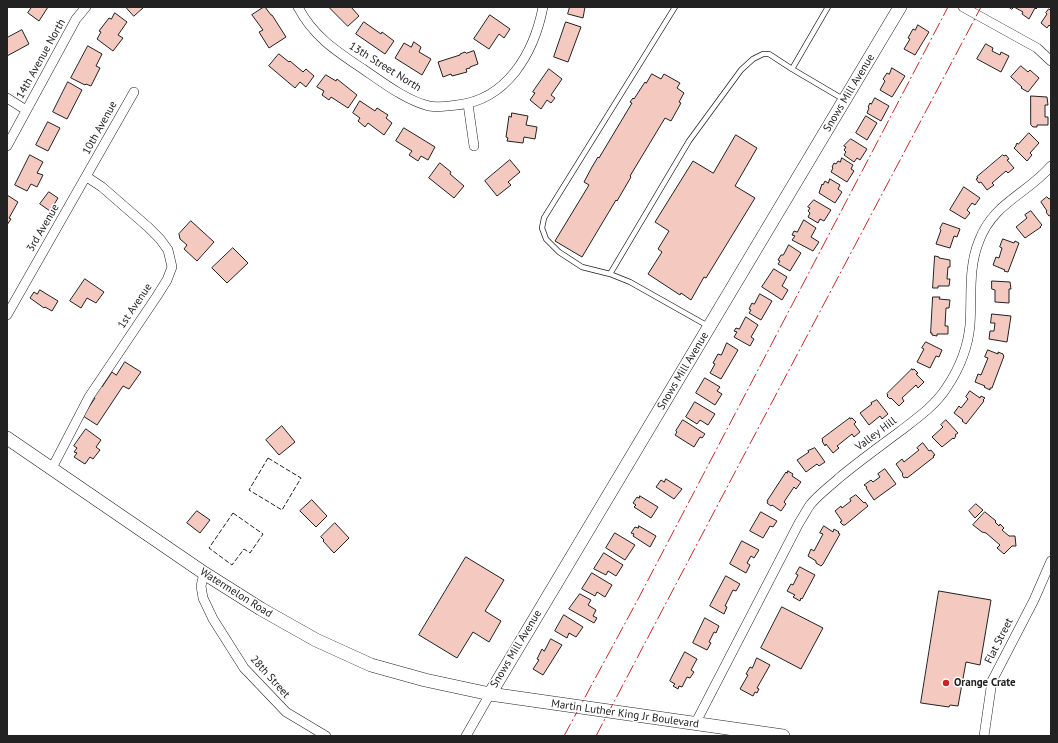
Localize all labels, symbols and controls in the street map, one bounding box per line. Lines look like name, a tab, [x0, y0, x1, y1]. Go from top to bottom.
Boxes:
street label: 14th Avenue North	[14, 17, 68, 101]
street label: 13th Street North	[346, 39, 424, 95]
street label: Snows Mill Avenue	[821, 52, 877, 134]
street label: 10th Avenue	[80, 99, 120, 157]
street label: 3rd Avenue	[24, 202, 62, 254]
street label: 1st Avenue	[115, 281, 155, 331]
street label: Snows Mill Avenue	[655, 330, 711, 412]
street label: Valley Hill	[853, 414, 899, 454]
street label: Watermelon Road	[197, 565, 275, 621]
street label: Snows Mill Avenue	[488, 608, 544, 690]
street label: Flat Street	[982, 616, 1016, 666]
street label: 28th Street	[247, 653, 293, 701]
place label: Orange Crate	[954, 676, 1016, 690]
marker: Orange Crate	[941, 678, 951, 688]
street label: Martin Luther King Jr Boulevard	[550, 697, 700, 731]

